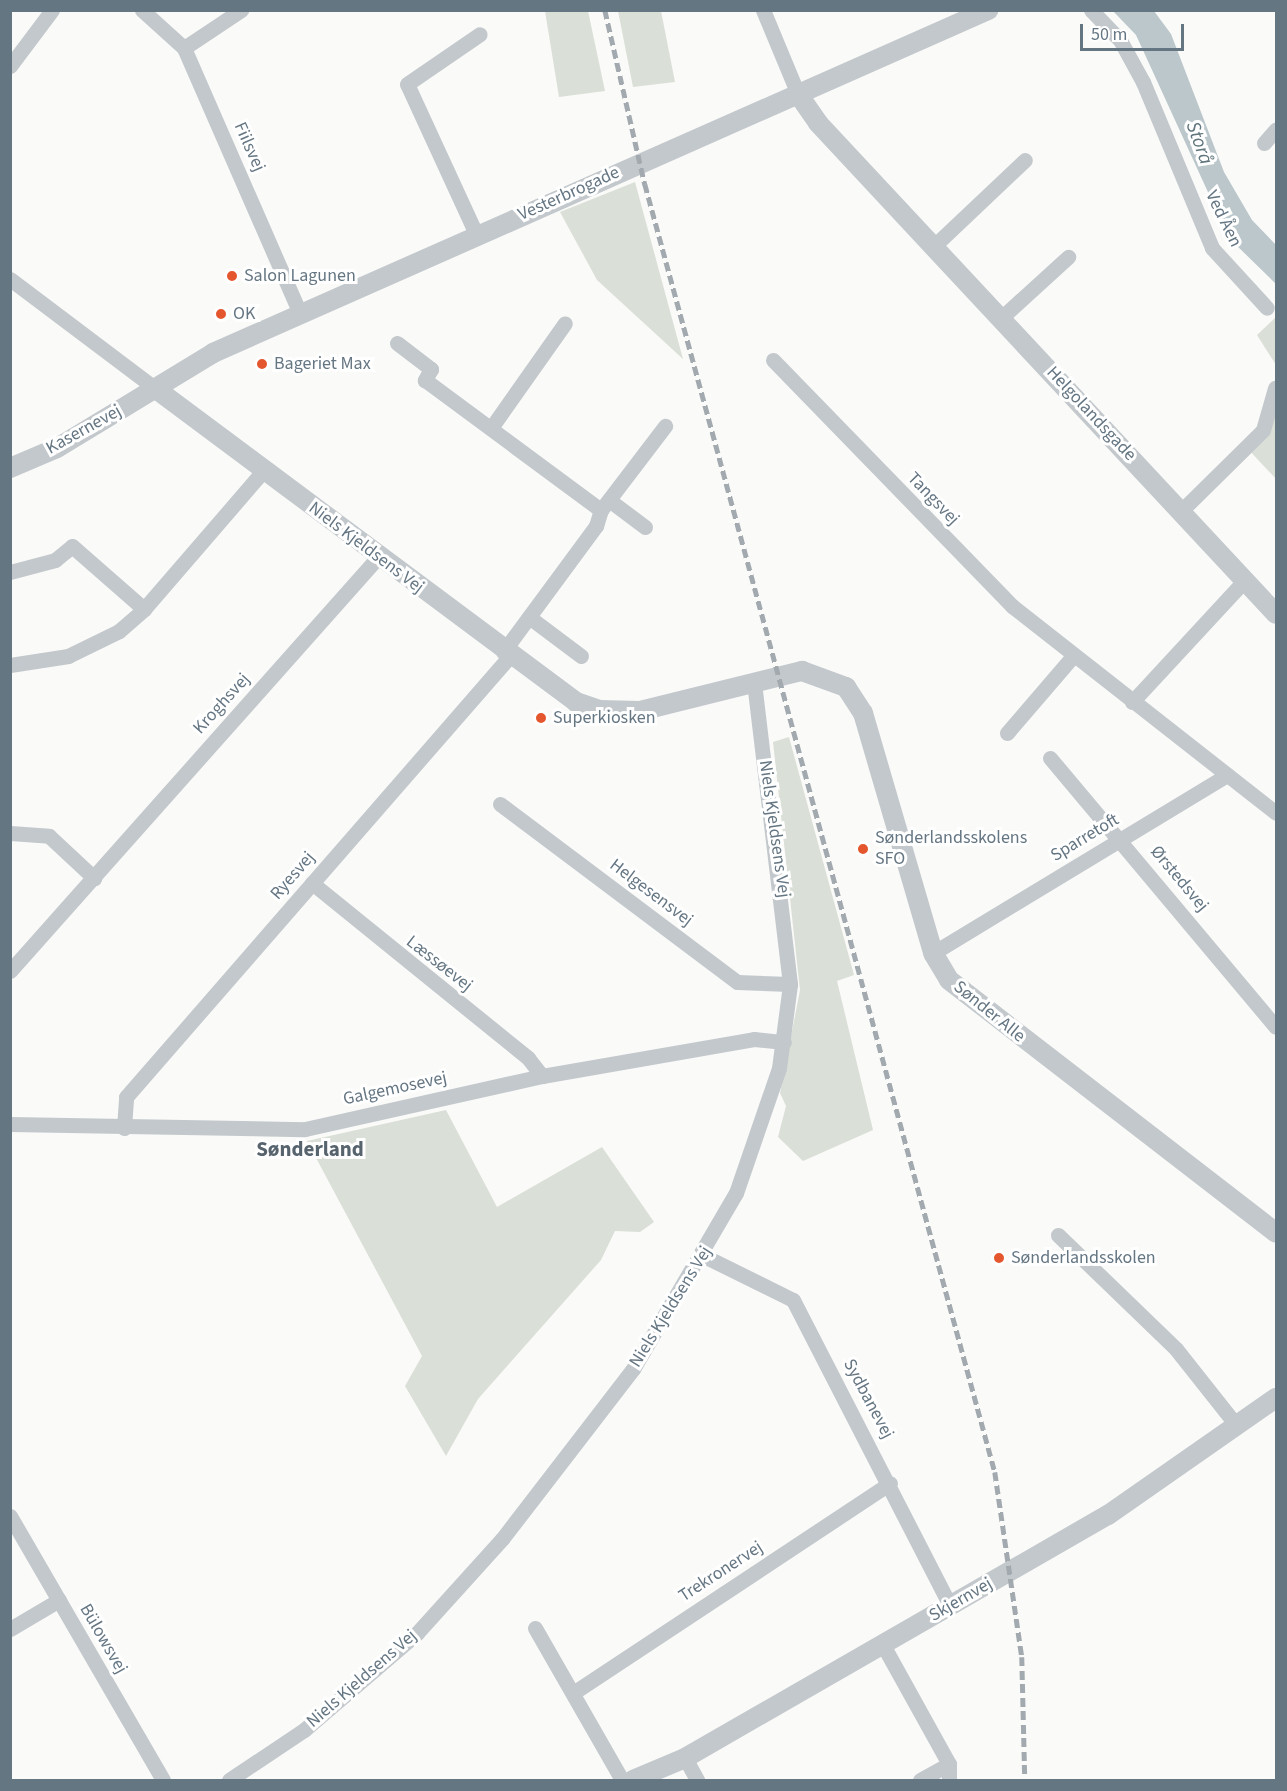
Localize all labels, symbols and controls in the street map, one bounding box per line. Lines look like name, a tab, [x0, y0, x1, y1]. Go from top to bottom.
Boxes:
scale bar	[1083, 12, 1186, 50]
text: 50 m	[1091, 22, 1127, 47]
water label: Storå	[1180, 118, 1218, 168]
street label: Fiilsvej	[229, 119, 269, 175]
street label: Vesterbrogade	[515, 162, 623, 226]
street label: Ved Åen	[1200, 187, 1246, 251]
place label: Salon Lagunen	[244, 265, 356, 287]
marker: Salon Lagunen	[225, 269, 239, 283]
place label: OK	[233, 303, 255, 325]
marker: OK	[214, 307, 228, 321]
place label: Bageriet Max	[274, 353, 371, 375]
marker: Bageriet Max	[255, 357, 269, 371]
street label: Helgolandsgade	[1042, 362, 1140, 466]
street label: Kasernevej	[43, 400, 125, 460]
street label: Tangsvej	[902, 468, 964, 530]
street label: Niels Kjeldsens Vej	[304, 498, 428, 598]
street label: Kroghsvej	[189, 669, 255, 739]
place label: Superkiosken	[553, 707, 656, 729]
marker: Superkiosken	[534, 711, 548, 725]
street label: Niels Kjeldsens Vej	[754, 759, 794, 899]
street label: Sparretoft	[1047, 809, 1123, 867]
place label: Sønderlandsskolens SFO	[875, 828, 1027, 870]
marker: Sønderlandsskolens SFO	[856, 842, 870, 856]
street label: Ørstedsvej	[1145, 842, 1213, 916]
street label: Ryesvej	[266, 847, 320, 905]
street label: Helgesensvej	[605, 855, 697, 931]
street label: Læssøevej	[401, 931, 477, 997]
street label: Sønder Alle	[949, 977, 1029, 1047]
street label: Galgemosevej	[341, 1067, 449, 1111]
district label: Sønderland	[256, 1136, 364, 1162]
street label: Niels Kjeldsens Vej	[625, 1242, 717, 1372]
place label: Sønderlandsskolen	[1011, 1247, 1156, 1269]
marker: Sønderlandsskolen	[992, 1251, 1006, 1265]
street label: Sydbanevej	[838, 1355, 898, 1443]
street label: Trekronervej	[675, 1537, 767, 1607]
street label: Skjernvej	[925, 1573, 997, 1627]
street label: Bülowsvej	[74, 1600, 132, 1678]
street label: Niels Kjeldsens Vej	[303, 1625, 421, 1733]

